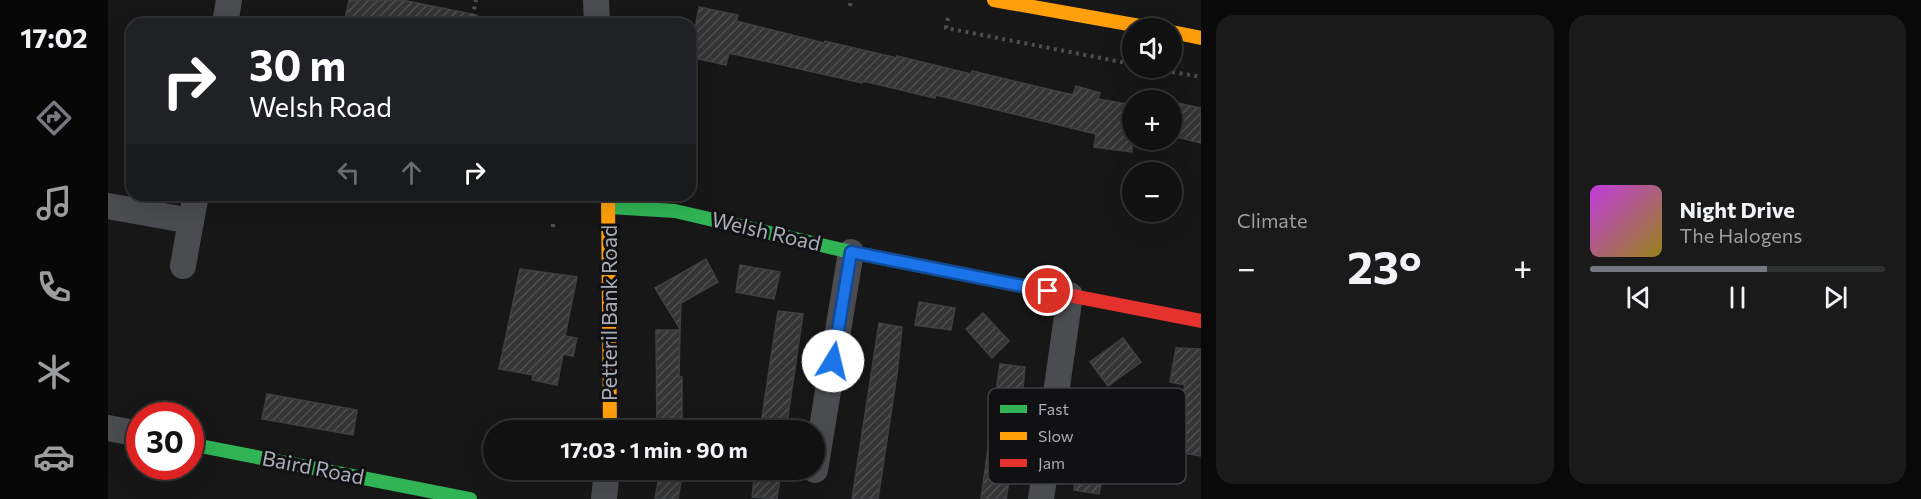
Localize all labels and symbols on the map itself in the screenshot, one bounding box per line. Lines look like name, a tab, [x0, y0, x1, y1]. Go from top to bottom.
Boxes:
street label: Welsh Road	[709, 206, 823, 255]
street label: Petteril Bank Road	[596, 225, 621, 401]
pin	[1022, 265, 1073, 316]
position arrow	[801, 329, 865, 393]
legend	[988, 388, 1186, 484]
text: Fast	[1038, 399, 1069, 418]
speed limit sign: 30	[126, 402, 204, 480]
text: Slow	[1038, 426, 1074, 445]
street label: Baird Road	[260, 444, 366, 489]
text: Jam	[1038, 453, 1065, 472]

